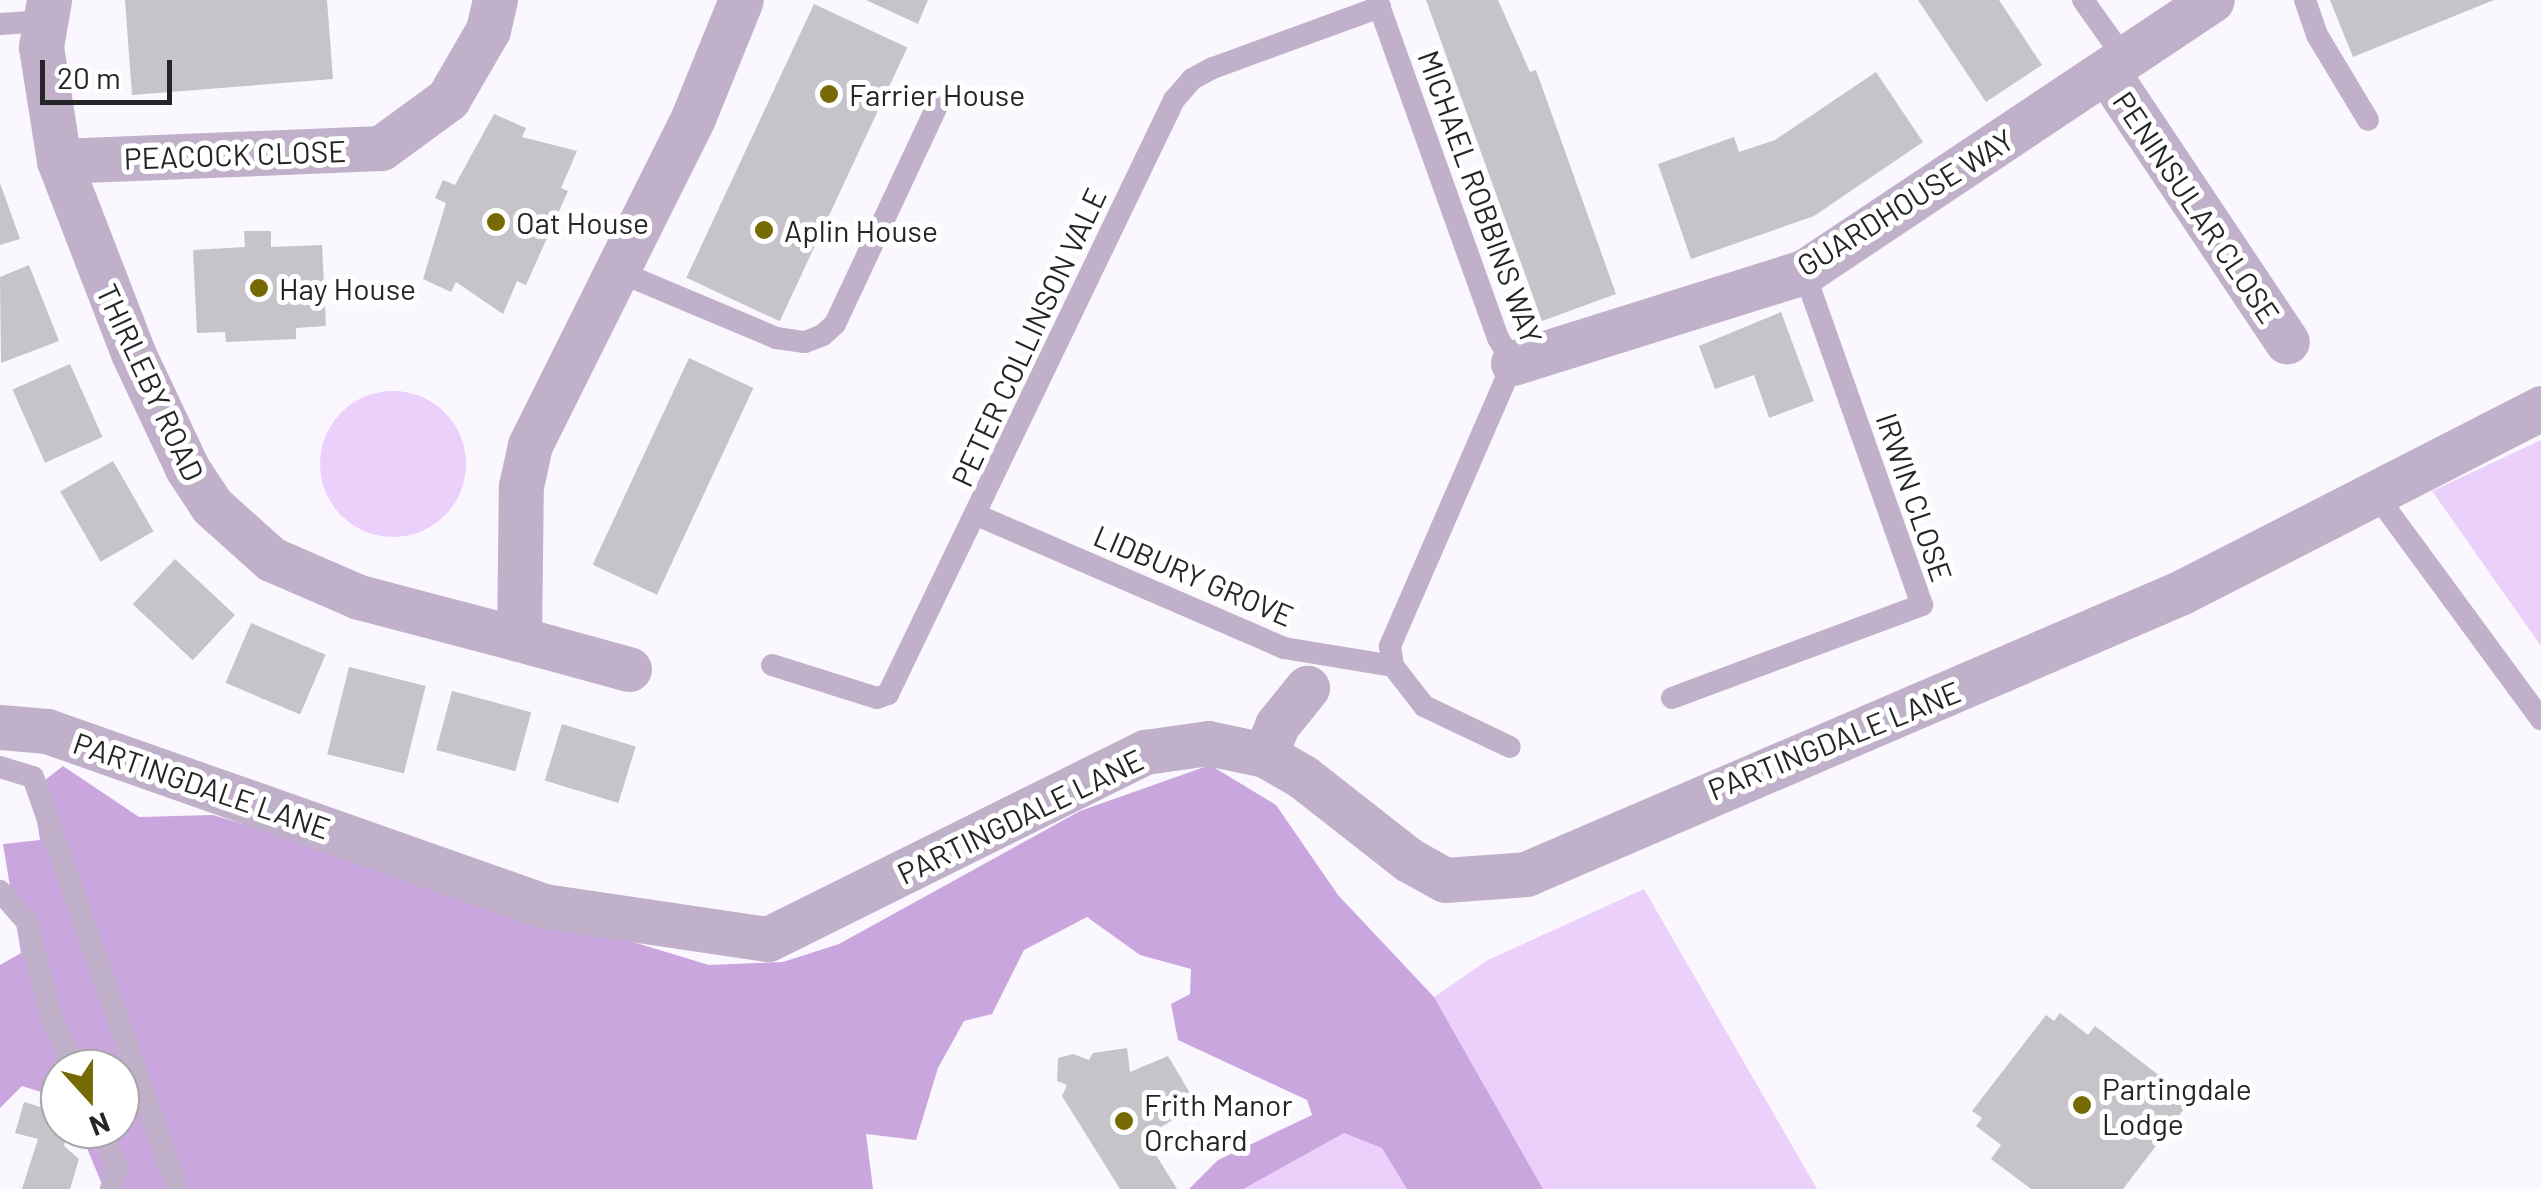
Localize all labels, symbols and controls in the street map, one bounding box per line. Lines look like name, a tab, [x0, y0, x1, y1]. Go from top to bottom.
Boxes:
scale bar	[45, 40, 178, 102]
street label: MICHAEL ROBBINS WAY	[1411, 45, 1551, 349]
text: 20 m	[57, 59, 121, 95]
place label: Farrier House	[849, 76, 1025, 112]
marker: Farrier House	[818, 83, 840, 105]
street label: PENINSULAR CLOSE	[2106, 84, 2288, 330]
street label: GUARDHOUSE WAY	[1790, 121, 2020, 283]
street label: PEACOCK CLOSE	[123, 132, 347, 176]
street label: PETER COLLINSON VALE	[943, 182, 1113, 492]
place label: Oat House	[516, 204, 649, 240]
marker: Oat House	[485, 211, 507, 233]
place label: Aplin House	[784, 212, 938, 248]
marker: Aplin House	[753, 219, 775, 241]
place label: Hay House	[279, 270, 416, 306]
marker: Hay House	[248, 277, 270, 299]
street label: THIRLEBY ROAD	[90, 278, 212, 486]
street label: IRWIN CLOSE	[1869, 408, 1961, 586]
street label: LIDBURY GROVE	[1089, 517, 1299, 633]
street label: PARTINGDALE LANE	[1703, 673, 1965, 807]
street label: PARTINGDALE LANE	[69, 724, 335, 846]
street label: PARTINGDALE LANE	[891, 741, 1149, 891]
north arrow	[40, 1049, 140, 1149]
place label: Partingdale Lodge	[2102, 1070, 2252, 1140]
place label: Frith Manor Orchard	[1144, 1086, 1292, 1156]
marker: Partingdale Lodge	[2071, 1094, 2093, 1116]
text: N	[85, 1106, 115, 1144]
marker: Frith Manor Orchard	[1113, 1110, 1135, 1132]

